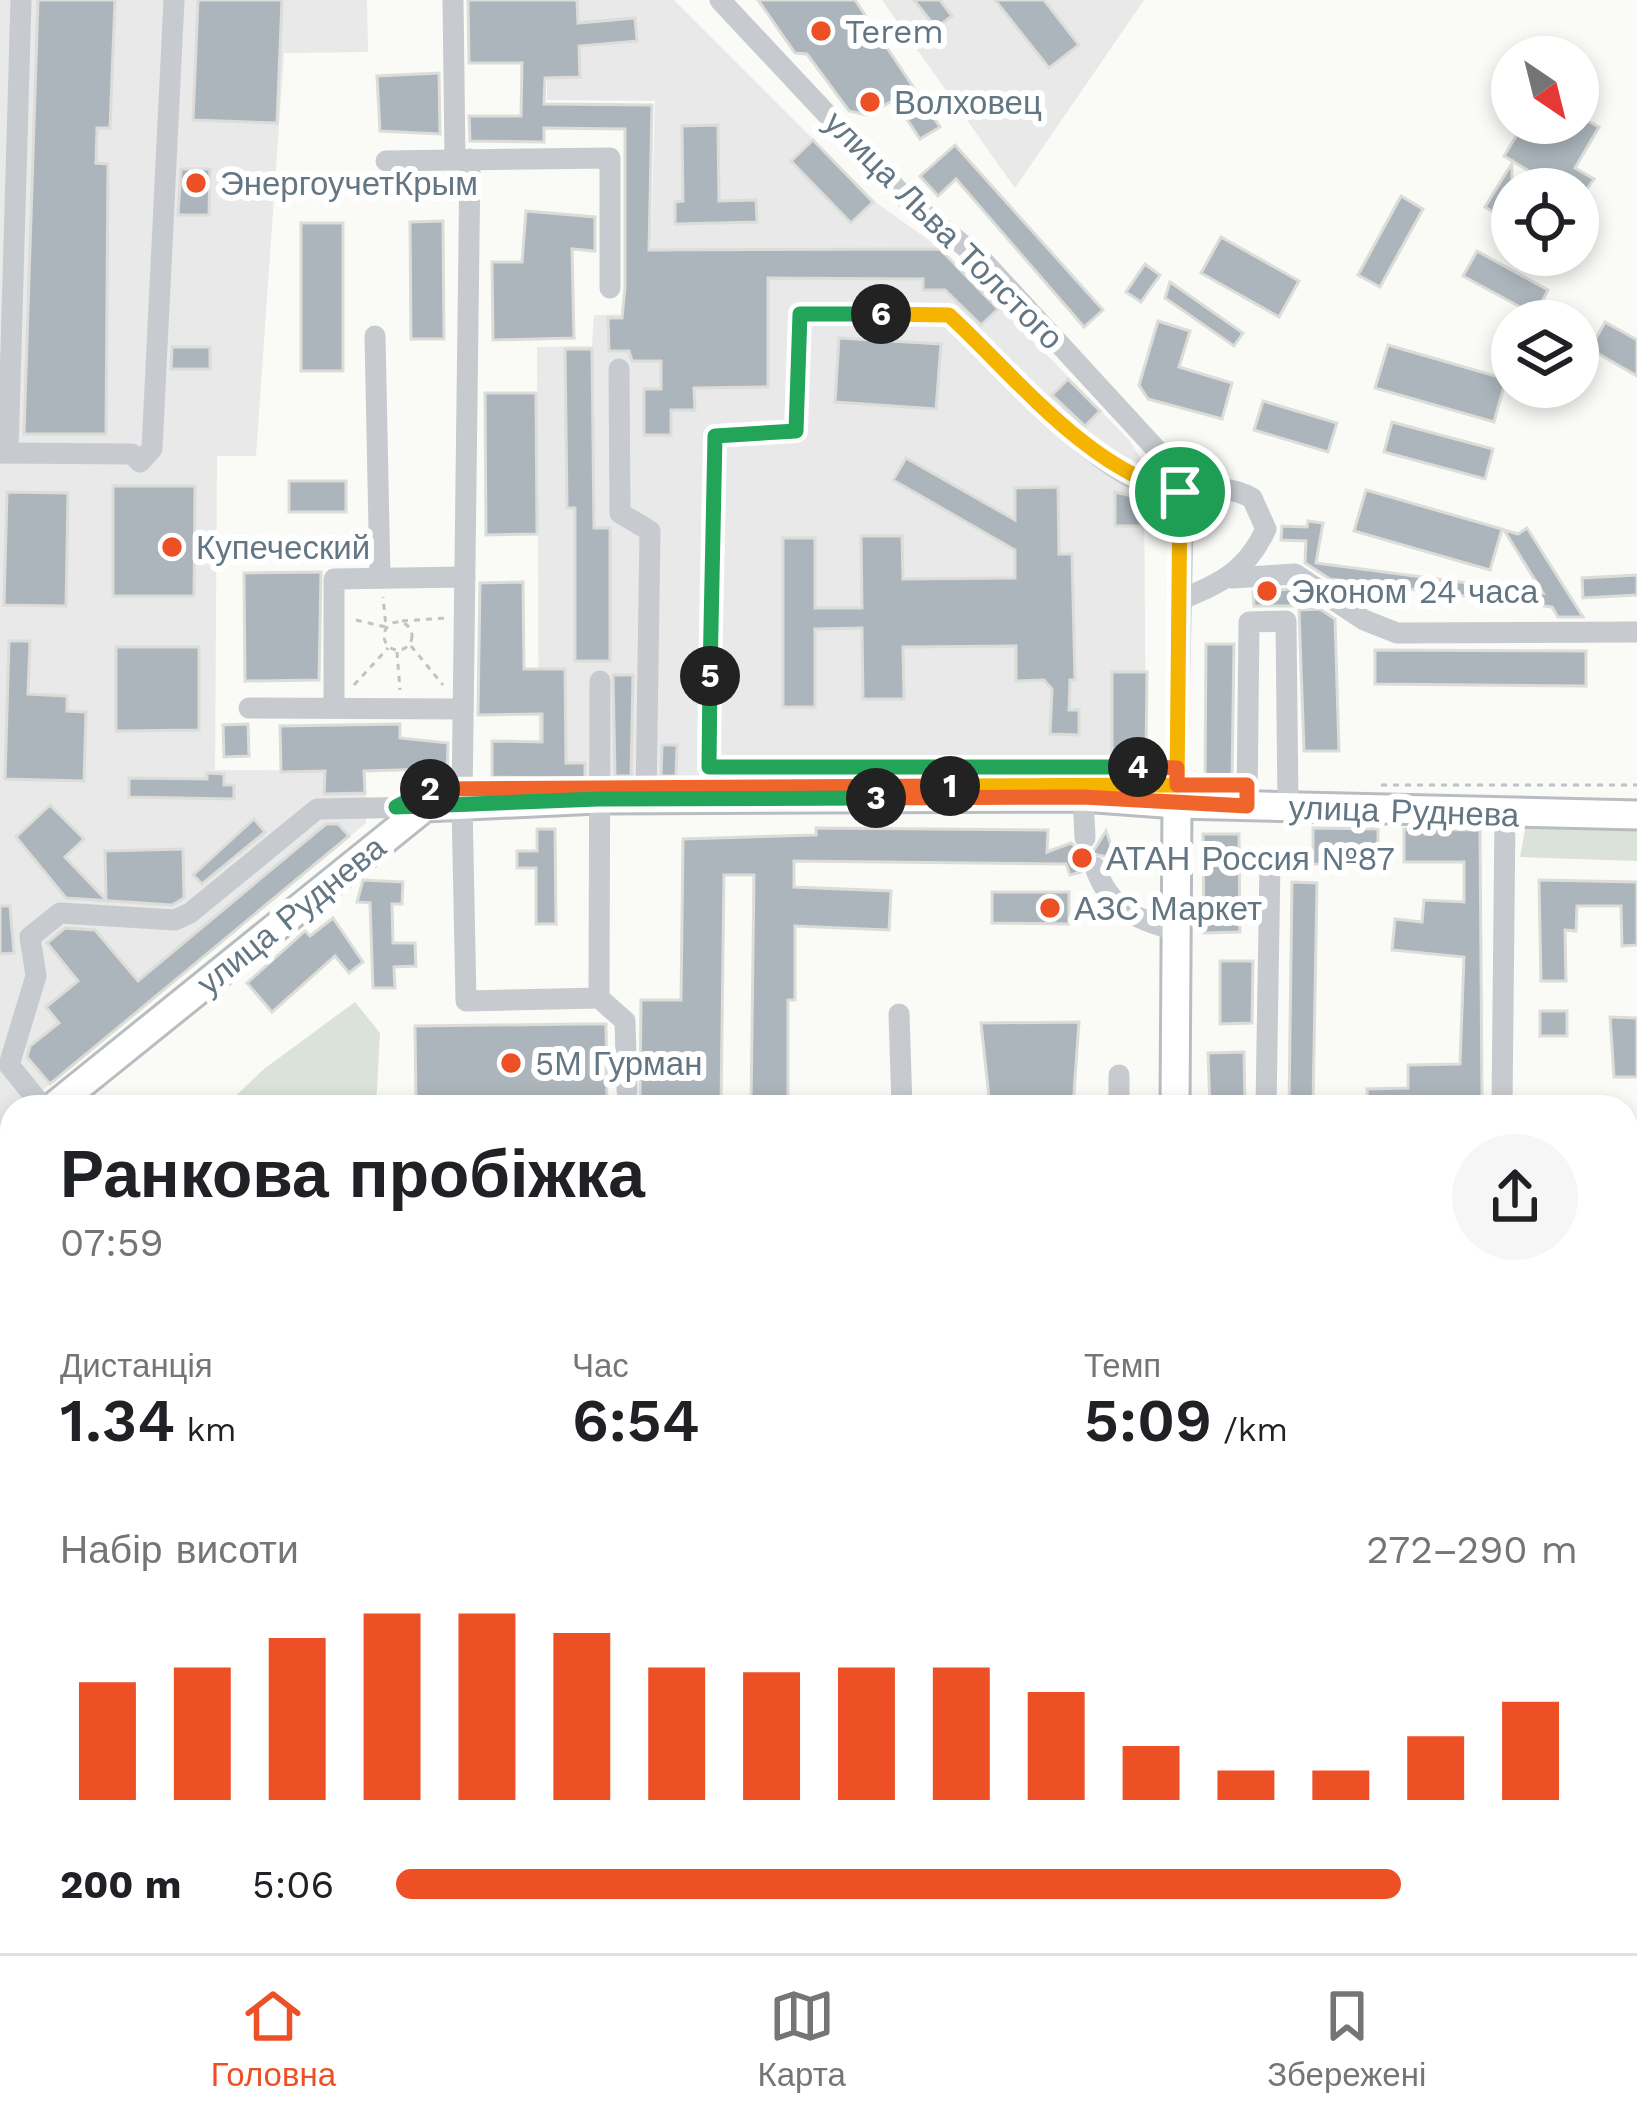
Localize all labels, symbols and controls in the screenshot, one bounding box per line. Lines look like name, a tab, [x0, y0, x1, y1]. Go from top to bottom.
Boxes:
place label: Terem	[845, 12, 944, 51]
marker: Terem	[808, 18, 834, 44]
north arrow	[1491, 36, 1599, 144]
map controls	[1491, 36, 1599, 408]
place label: Волховец	[894, 83, 1042, 122]
marker: Волховец	[857, 89, 883, 115]
street label: улица Льва Толстого	[817, 103, 1071, 357]
place label: ЭнергоучетКрым	[220, 164, 478, 203]
button: locate	[1491, 168, 1599, 276]
marker: ЭнергоучетКрым	[183, 170, 209, 196]
pin: 6	[851, 284, 911, 344]
text: 6	[871, 294, 891, 333]
button: layers	[1491, 300, 1599, 408]
pin	[1129, 441, 1231, 543]
icon: arrive	[1147, 459, 1213, 525]
place label: Купеческий	[196, 528, 370, 567]
marker: Купеческий	[159, 534, 185, 560]
place label: Эконом 24 часа	[1291, 572, 1539, 611]
marker: Эконом 24 часа	[1254, 578, 1280, 604]
pin: 5	[680, 646, 740, 706]
text: 5	[700, 656, 720, 695]
pin: 4	[1108, 737, 1168, 797]
text: 4	[1127, 747, 1149, 786]
pin: 1	[920, 756, 980, 816]
pin: 2	[400, 759, 460, 819]
text: 1	[943, 766, 957, 805]
pin: 3	[846, 768, 906, 828]
text: 2	[420, 769, 440, 808]
text: 3	[866, 778, 886, 817]
street label: улица Руднева	[1288, 787, 1521, 835]
street label: улица Руднева	[189, 827, 393, 1003]
place label: АТАН Россия №87	[1106, 839, 1395, 878]
marker: АТАН Россия №87	[1069, 845, 1095, 871]
place label: АЗС Маркет	[1074, 889, 1262, 928]
marker: АЗС Маркет	[1037, 895, 1063, 921]
place label: 5М Гурман	[535, 1044, 702, 1083]
marker: 5М Гурман	[498, 1050, 524, 1076]
button: share	[1452, 1134, 1578, 1260]
text: Ранкова пробіжка	[60, 1136, 645, 1213]
text: 07:59	[60, 1220, 164, 1265]
text: Дистанція	[60, 1346, 213, 1385]
text: Час	[572, 1346, 629, 1385]
text: Темп	[1084, 1346, 1161, 1385]
text: 1.34	[60, 1385, 175, 1456]
text: 6:54	[572, 1385, 700, 1456]
text: 5:09	[1084, 1385, 1212, 1456]
text: km	[175, 1410, 237, 1449]
text: /km	[1212, 1410, 1288, 1449]
text: Набір висоти	[60, 1527, 299, 1572]
text: 272–290 m	[1366, 1527, 1578, 1572]
text: 200 m	[60, 1862, 181, 1907]
text: 5:06	[252, 1862, 334, 1907]
tab: Головна	[211, 1983, 336, 2094]
tab: Карта	[757, 1983, 846, 2094]
tab: Збережені	[1267, 1983, 1426, 2094]

